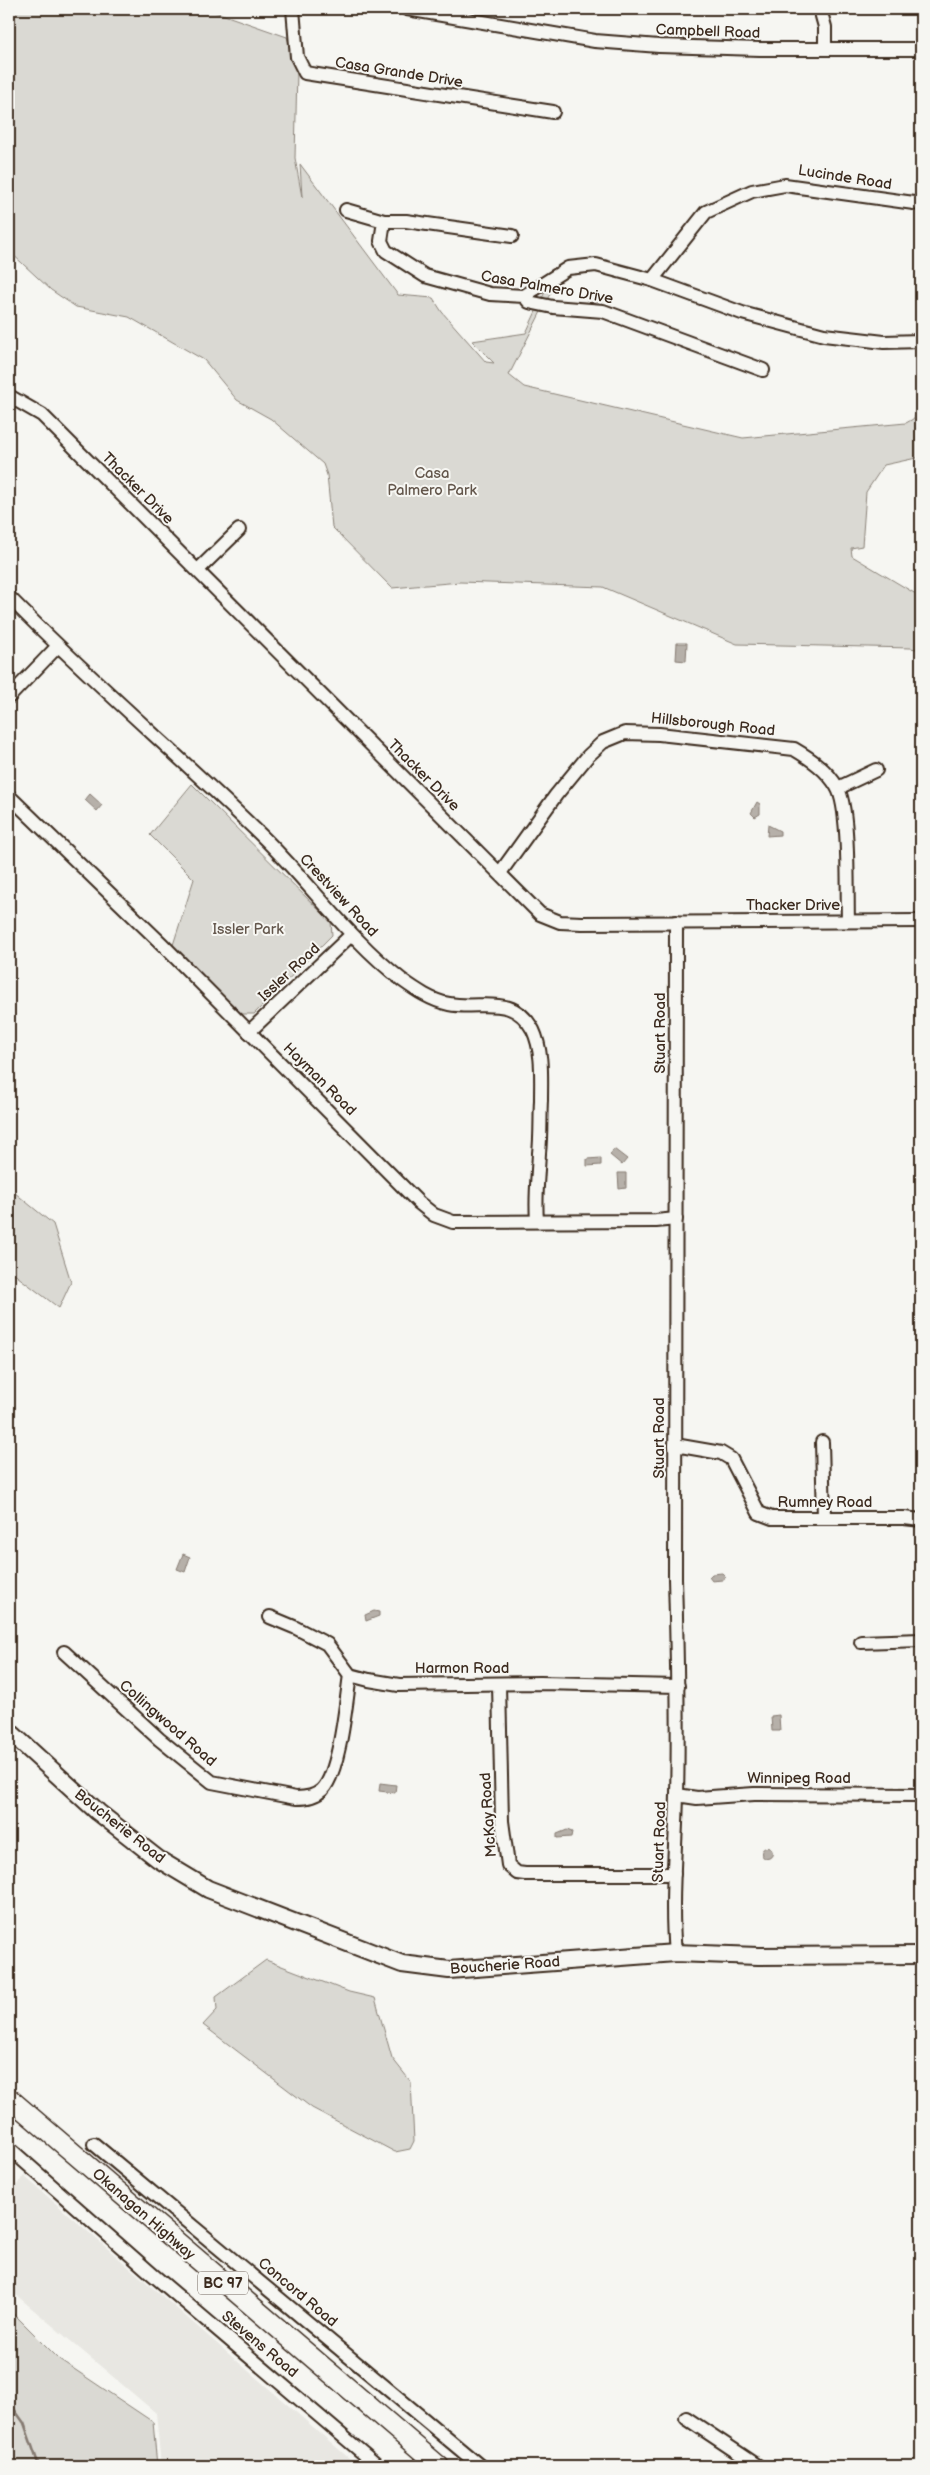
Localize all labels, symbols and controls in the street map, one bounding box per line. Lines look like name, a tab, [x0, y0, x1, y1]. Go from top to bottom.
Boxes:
street label: Campbell Road	[655, 20, 761, 43]
street label: Casa Grande Drive	[334, 53, 464, 92]
street label: Lucinde Road	[797, 161, 893, 194]
street label: Casa Palmero Drive	[479, 266, 615, 309]
street label: Thacker Drive	[98, 448, 178, 528]
park label: Casa Palmero Park	[387, 464, 478, 500]
street label: Hillsborough Road	[650, 709, 776, 740]
street label: Thacker Drive	[384, 735, 464, 815]
street label: Crestview Road	[295, 850, 382, 941]
street label: Thacker Drive	[746, 896, 840, 915]
park label: Issler Park	[212, 920, 284, 939]
street label: Issler Road	[255, 939, 324, 1006]
street label: Stuart Road	[651, 993, 670, 1073]
street label: Hayman Road	[279, 1039, 360, 1120]
street label: Stuart Road	[650, 1398, 669, 1478]
street label: Rumney Road	[778, 1493, 872, 1512]
street label: Harmon Road	[415, 1659, 509, 1678]
street label: Collingwood Road	[115, 1676, 220, 1771]
street label: Winnipeg Road	[747, 1769, 851, 1788]
street label: McKay Road	[476, 1772, 501, 1858]
street label: Boucherie Road	[70, 1785, 169, 1868]
street label: Stuart Road	[649, 1801, 670, 1883]
street label: Boucherie Road	[449, 1952, 561, 1979]
street label: Okanagan Highway	[88, 2165, 199, 2264]
street label: Concord Road	[254, 2254, 341, 2331]
road number: BC 97	[198, 2272, 248, 2294]
street label: Stevens Road	[217, 2307, 302, 2382]

